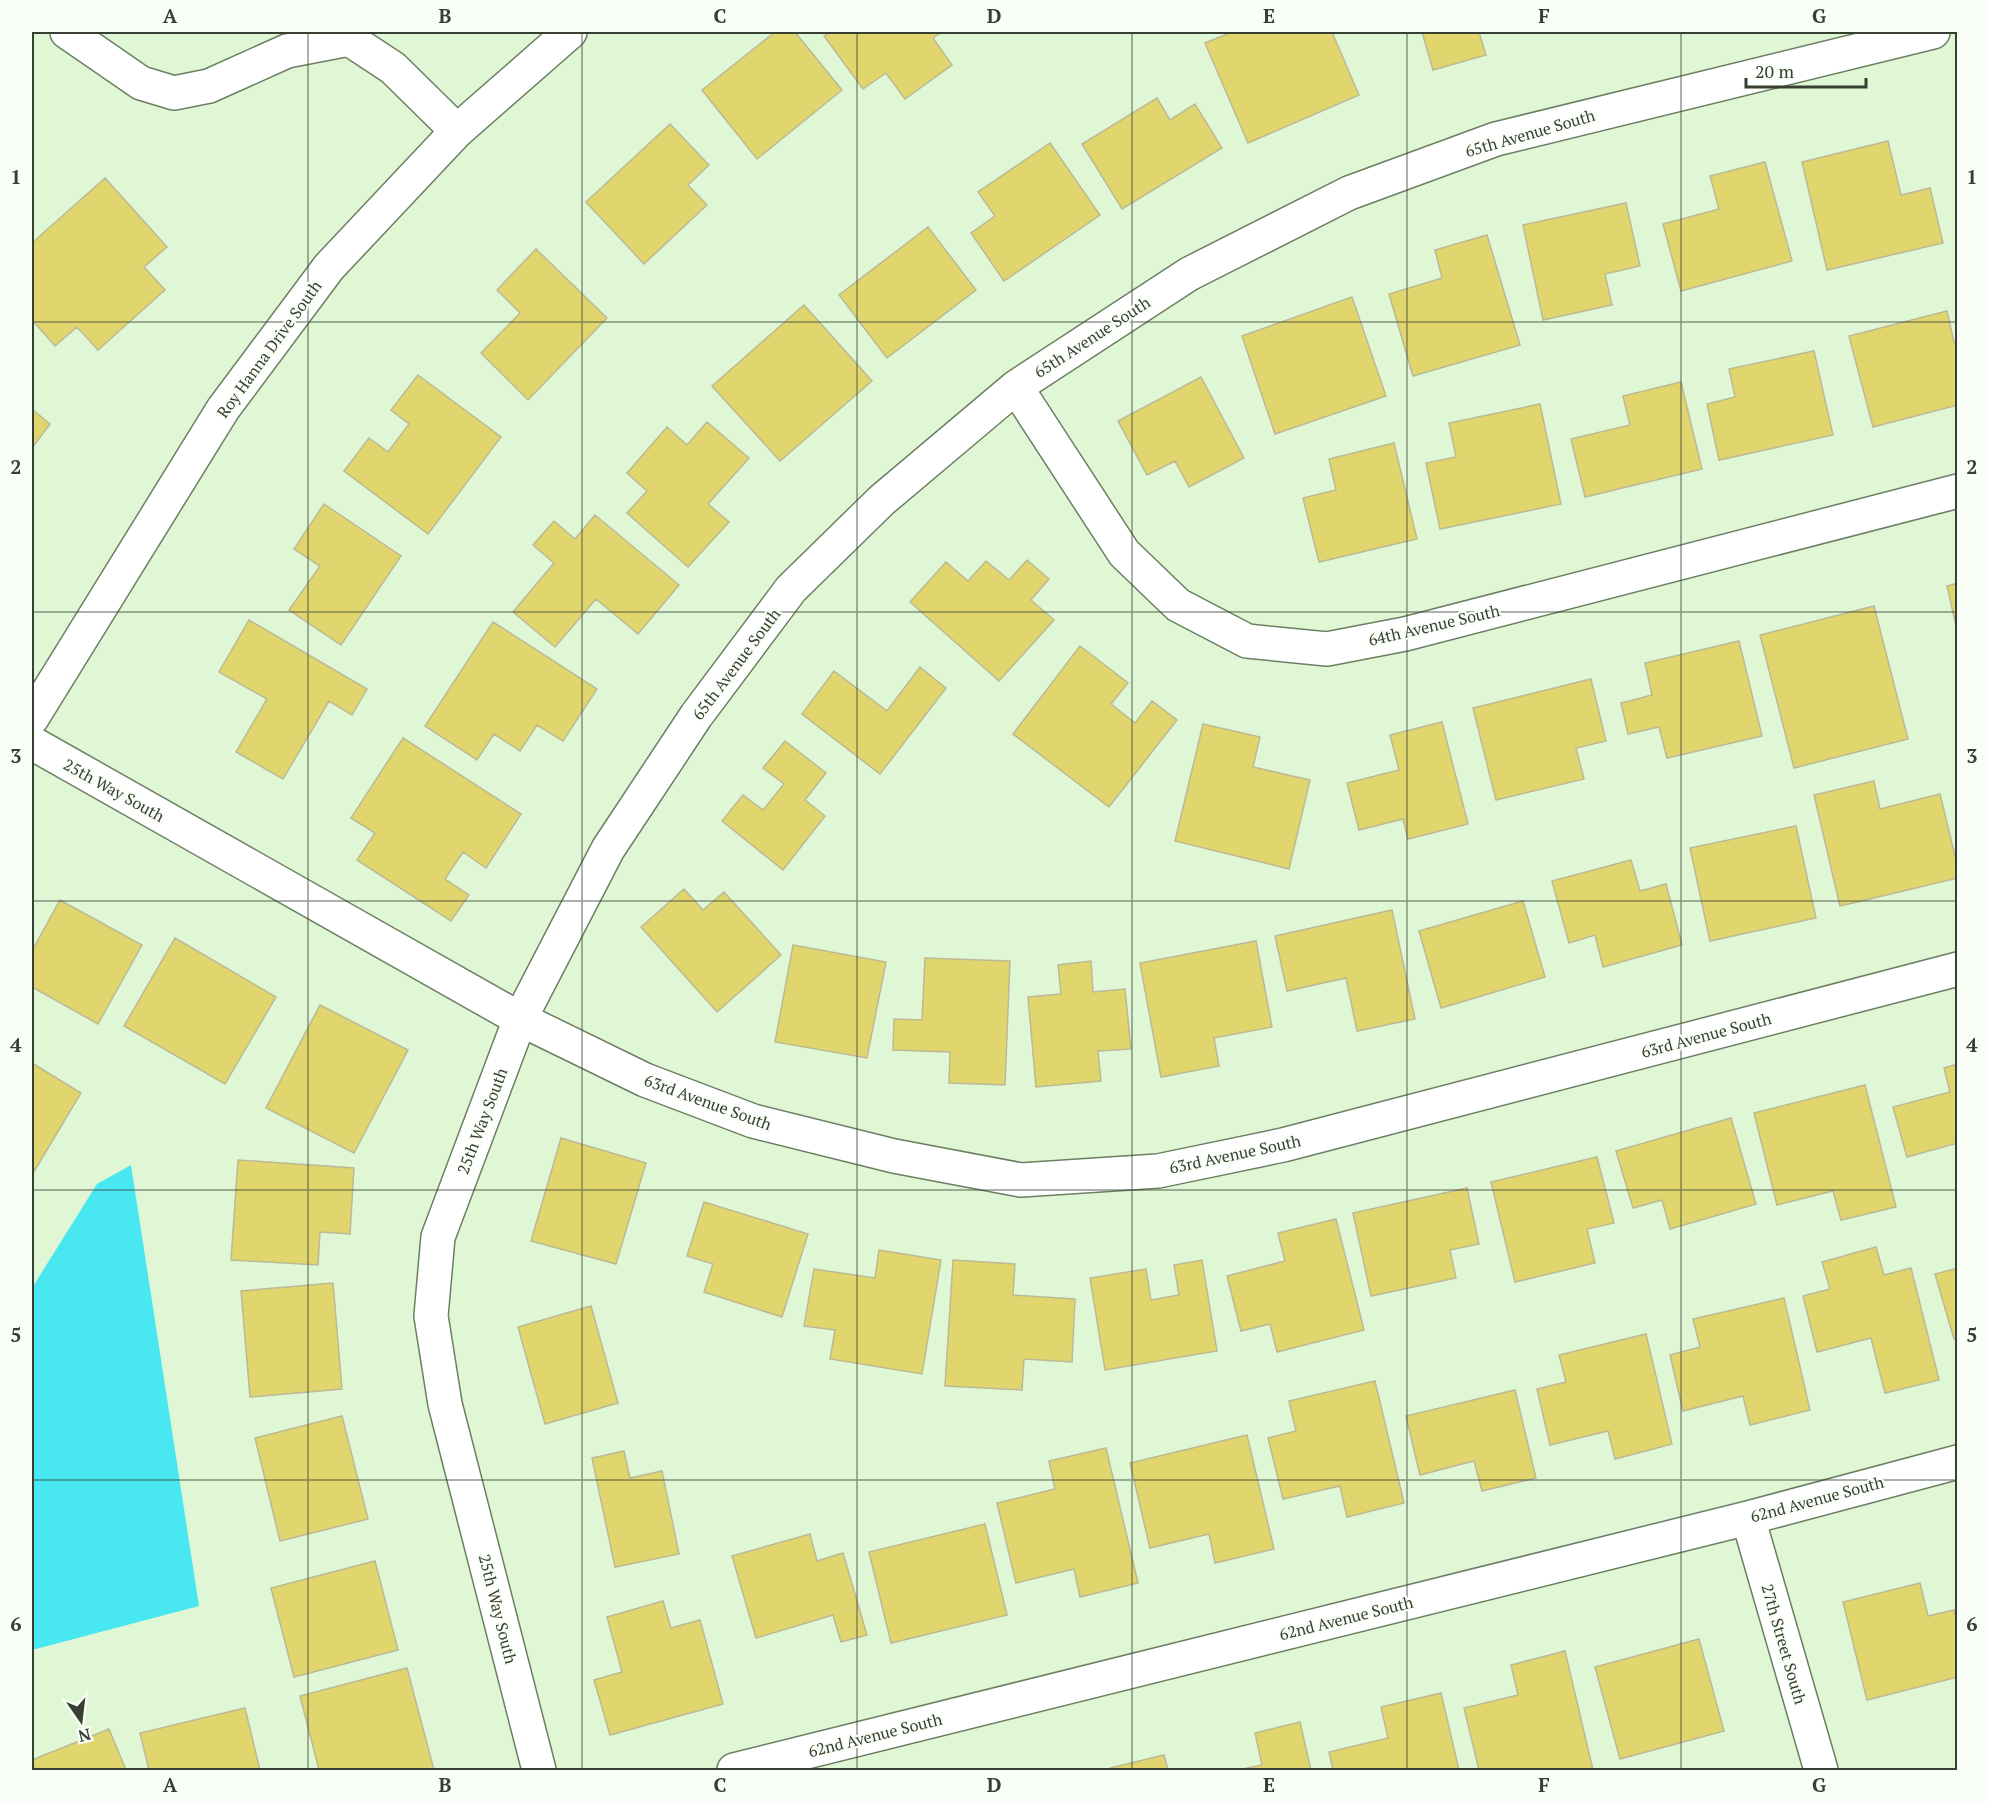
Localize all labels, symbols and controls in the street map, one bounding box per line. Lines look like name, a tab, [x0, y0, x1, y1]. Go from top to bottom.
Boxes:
text: A	[163, 2, 178, 29]
text: B	[439, 2, 452, 29]
text: C	[713, 2, 727, 29]
text: D	[987, 2, 1001, 29]
text: E	[1263, 2, 1275, 29]
text: F	[1538, 2, 1550, 29]
text: G	[1812, 2, 1826, 29]
scale bar	[1746, 51, 1866, 89]
text: 20 m	[1755, 59, 1795, 83]
street label: 65th Avenue South	[1462, 104, 1598, 162]
text: 1	[10, 163, 22, 190]
text: 1	[1966, 163, 1978, 190]
street label: Roy Hanna Drive South	[212, 275, 327, 422]
street label: 65th Avenue South	[1030, 291, 1155, 383]
text: 2	[10, 453, 22, 480]
text: 2	[1966, 453, 1978, 480]
street label: 64th Avenue South	[1366, 599, 1502, 651]
street label: 65th Avenue South	[687, 603, 786, 724]
text: 3	[10, 742, 22, 769]
text: 3	[1966, 742, 1978, 769]
street label: 25th Way South	[60, 753, 169, 827]
street label: 63rd Avenue South	[1638, 1007, 1774, 1063]
text: 4	[10, 1031, 22, 1058]
text: 4	[1966, 1031, 1978, 1058]
street label: 25th Way South	[452, 1064, 513, 1177]
street label: 63rd Avenue South	[641, 1069, 775, 1135]
street label: 63rd Avenue South	[1167, 1129, 1303, 1179]
text: 5	[10, 1321, 22, 1348]
text: 5	[1966, 1321, 1978, 1348]
street label: 62nd Avenue South	[1748, 1470, 1887, 1527]
street label: 25th Way South	[474, 1552, 522, 1667]
street label: 27th Street South	[1756, 1581, 1812, 1707]
street label: 62nd Avenue South	[1277, 1591, 1416, 1645]
text: 6	[10, 1610, 22, 1637]
text: 6	[1966, 1610, 1978, 1637]
north arrow	[51, 1691, 111, 1751]
street label: 62nd Avenue South	[806, 1708, 945, 1762]
text: N	[76, 1723, 93, 1748]
text: A	[163, 1771, 178, 1798]
text: B	[439, 1771, 452, 1798]
text: C	[713, 1771, 727, 1798]
text: D	[987, 1771, 1001, 1798]
text: E	[1263, 1771, 1275, 1798]
text: F	[1538, 1771, 1550, 1798]
text: G	[1812, 1771, 1826, 1798]

